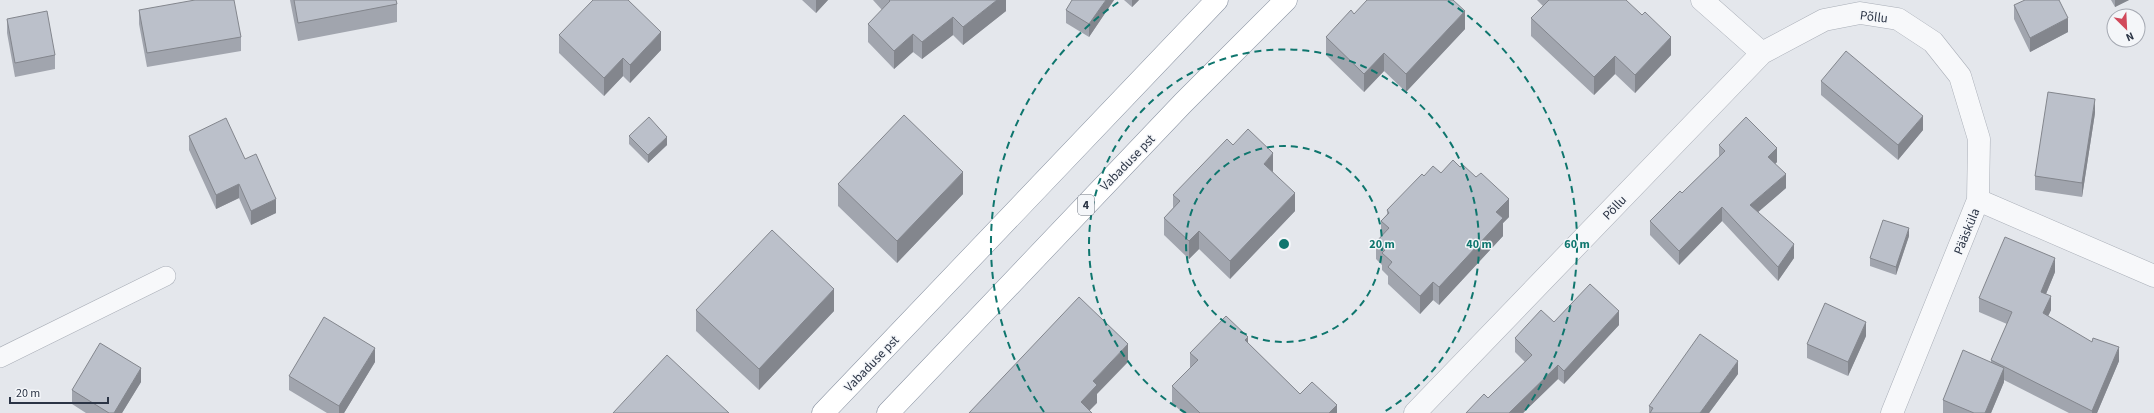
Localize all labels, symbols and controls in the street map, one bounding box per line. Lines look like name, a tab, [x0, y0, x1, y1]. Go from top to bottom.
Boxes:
street label: Põllu	[1859, 6, 1889, 28]
north arrow	[2106, 8, 2146, 48]
text: N	[2123, 28, 2136, 45]
street label: Vabaduse pst	[1096, 130, 1160, 195]
street label: Põllu	[1599, 191, 1631, 224]
road number: 4	[1078, 195, 1094, 215]
street label: Pääsküla	[1949, 205, 1984, 257]
text: 20 m	[1369, 236, 1395, 253]
text: 40 m	[1466, 236, 1492, 253]
text: 60 m	[1564, 236, 1590, 253]
centre of rings	[1277, 237, 1291, 251]
street label: Vabaduse pst	[840, 331, 904, 396]
scale bar	[10, 379, 108, 405]
text: 20 m	[16, 385, 40, 402]

